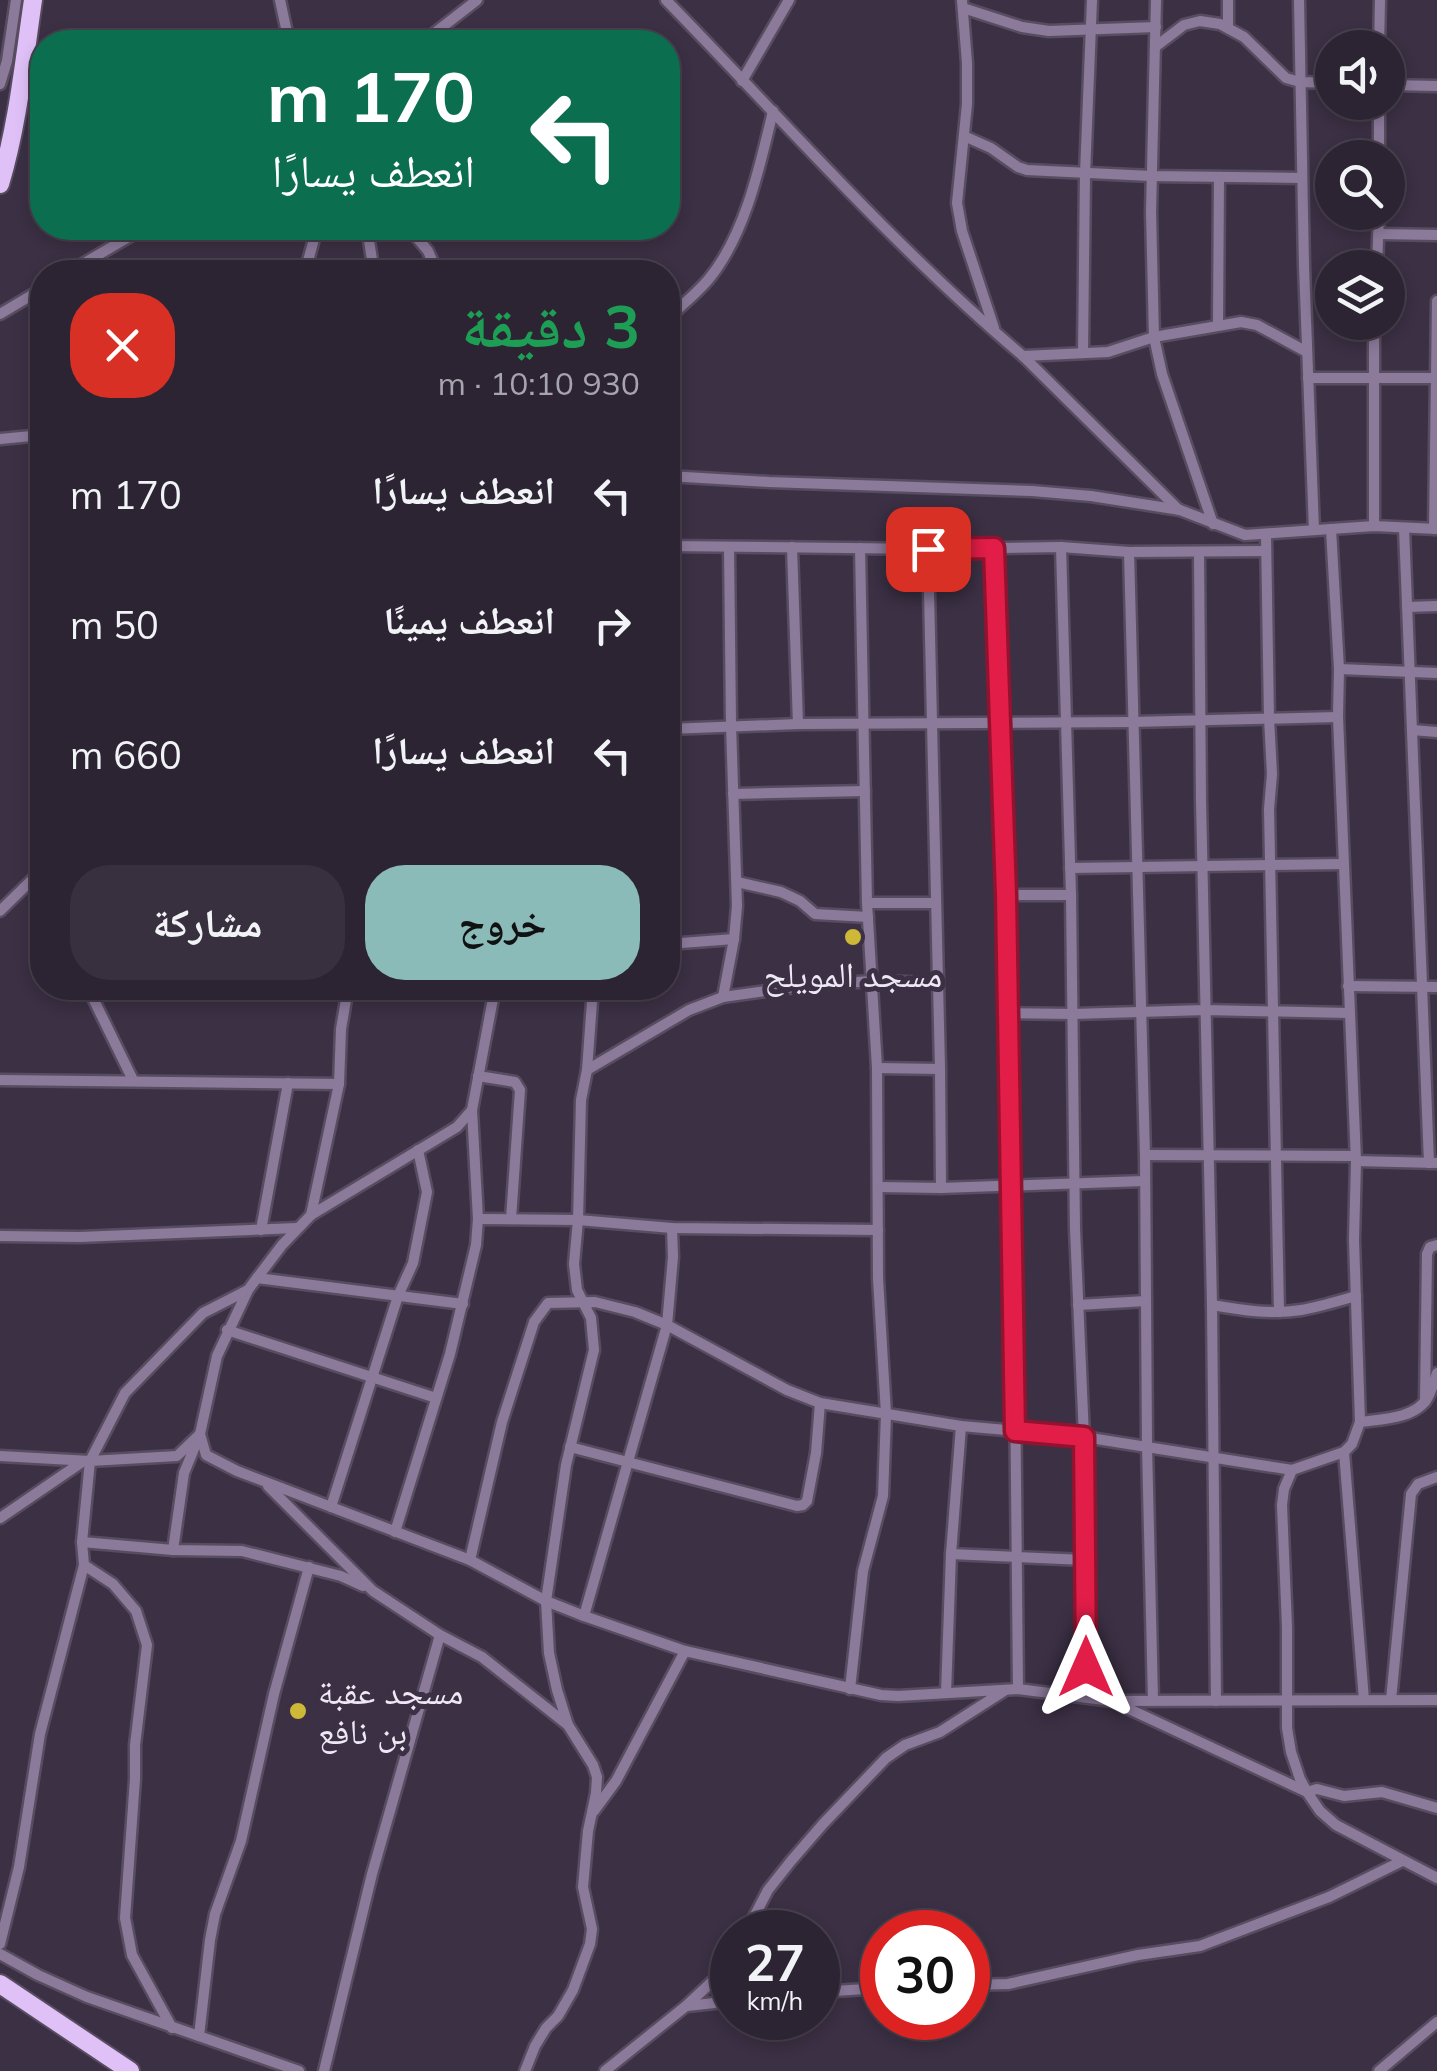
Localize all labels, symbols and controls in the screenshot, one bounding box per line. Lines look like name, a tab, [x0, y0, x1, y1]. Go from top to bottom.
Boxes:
map controls	[1315, 30, 1405, 340]
button: sound	[1315, 30, 1405, 120]
text: 170 m	[267, 52, 475, 140]
icon: left	[510, 70, 640, 200]
button: search	[1315, 140, 1405, 230]
text: انعطف يسارًا	[272, 142, 475, 198]
button: layers	[1315, 250, 1405, 340]
text: 3 دقيقة	[462, 288, 640, 363]
button: close	[70, 293, 175, 398]
text: 930 m · 10:10	[438, 363, 640, 403]
text: انعطف يسارًا	[372, 466, 555, 514]
icon: left	[585, 468, 640, 523]
text: 170 m	[70, 471, 182, 519]
pin	[886, 507, 971, 592]
icon: arrive	[901, 522, 956, 577]
text: انعطف يمينًا	[383, 596, 555, 644]
icon: right	[585, 598, 640, 653]
text: 50 m	[70, 601, 159, 649]
text: انعطف يسارًا	[372, 726, 555, 774]
icon: left	[585, 728, 640, 783]
text: 660 m	[70, 731, 182, 779]
button: مشاركة	[70, 865, 345, 980]
button: خروج	[365, 865, 640, 980]
marker: مسجد المويلح	[842, 926, 864, 948]
place label: مسجد المويلح	[764, 952, 942, 997]
position arrow	[1034, 1615, 1138, 1719]
place label: مسجد عقبة بن نافع	[318, 1669, 463, 1754]
marker: مسجد عقبة بن نافع	[287, 1700, 309, 1722]
speed limit sign: 30	[860, 1910, 990, 2040]
text: 27	[745, 1931, 805, 1994]
text: km/h	[747, 1985, 803, 2016]

